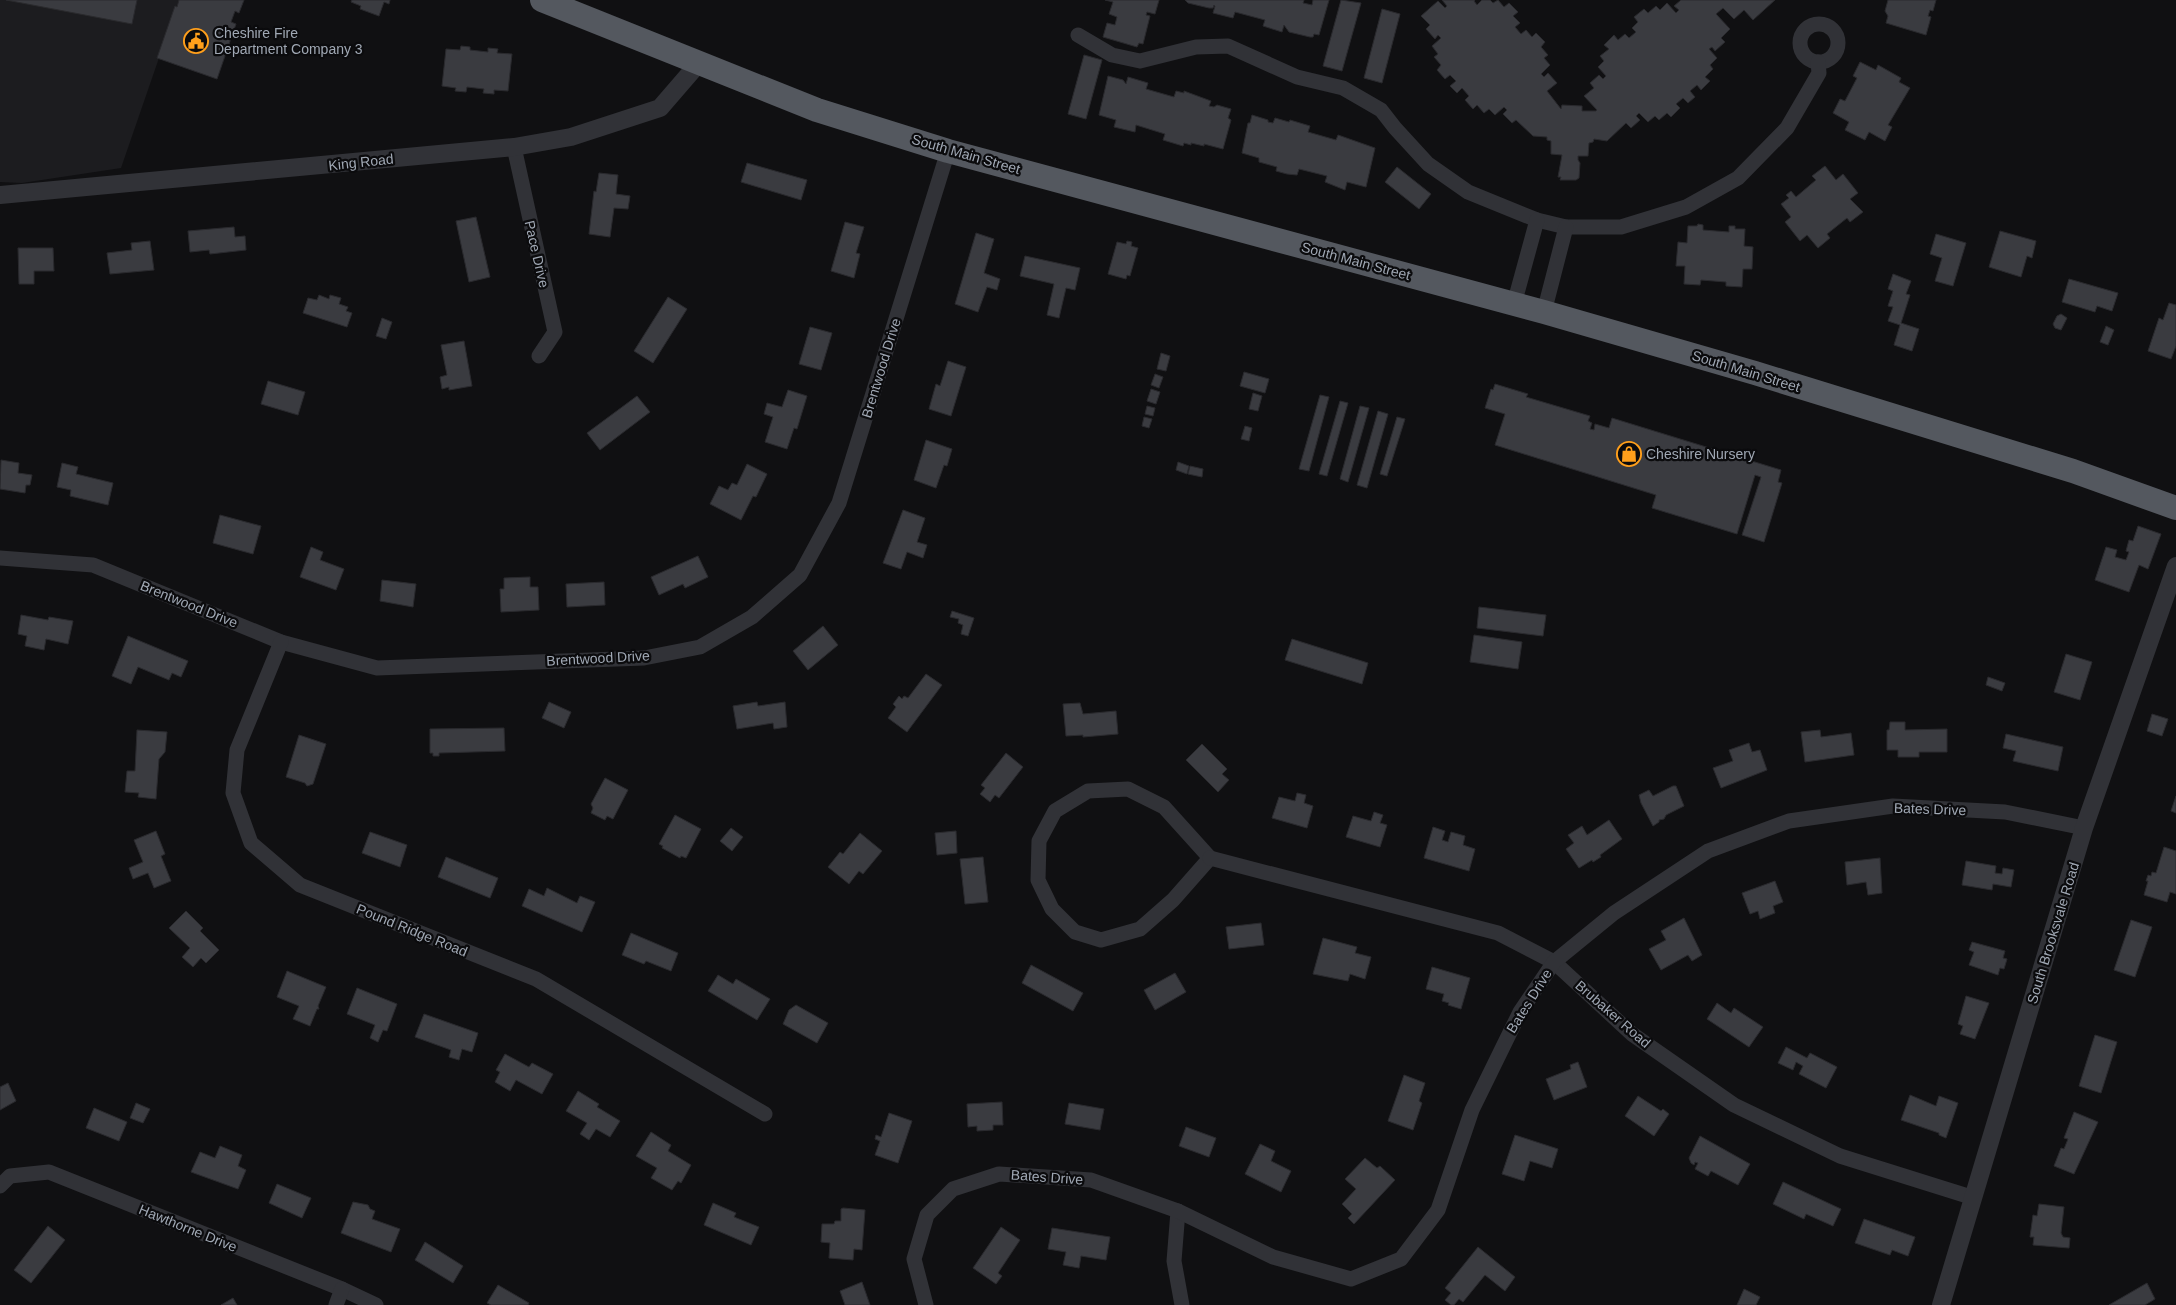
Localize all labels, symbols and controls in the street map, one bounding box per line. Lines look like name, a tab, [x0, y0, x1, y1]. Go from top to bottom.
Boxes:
place label: Cheshire Fire Department Company 3	[214, 25, 363, 57]
public building icon: Cheshire Fire Department Company 3	[183, 28, 209, 54]
street label: South Main Street	[910, 131, 1022, 177]
street label: King Road	[328, 151, 394, 173]
street label: Pace Drive	[522, 219, 553, 289]
street label: South Main Street	[1300, 239, 1412, 283]
street label: Brentwood Drive	[858, 316, 904, 420]
street label: South Main Street	[1690, 347, 1802, 395]
shop icon: Cheshire Nursery	[1616, 441, 1642, 467]
place label: Cheshire Nursery	[1646, 446, 1755, 462]
street label: Brentwood Drive	[138, 577, 240, 631]
street label: Brentwood Drive	[546, 647, 650, 669]
street label: Bates Drive	[1894, 800, 1967, 818]
street label: South Brooksvale Road	[2024, 860, 2082, 1006]
street label: Pound Ridge Road	[354, 900, 470, 960]
street label: Bates Drive	[1503, 966, 1555, 1036]
street label: Brubaker Road	[1572, 977, 1654, 1051]
street label: Bates Drive	[1010, 1166, 1084, 1188]
street label: Hawthorne Drive	[137, 1201, 240, 1255]

